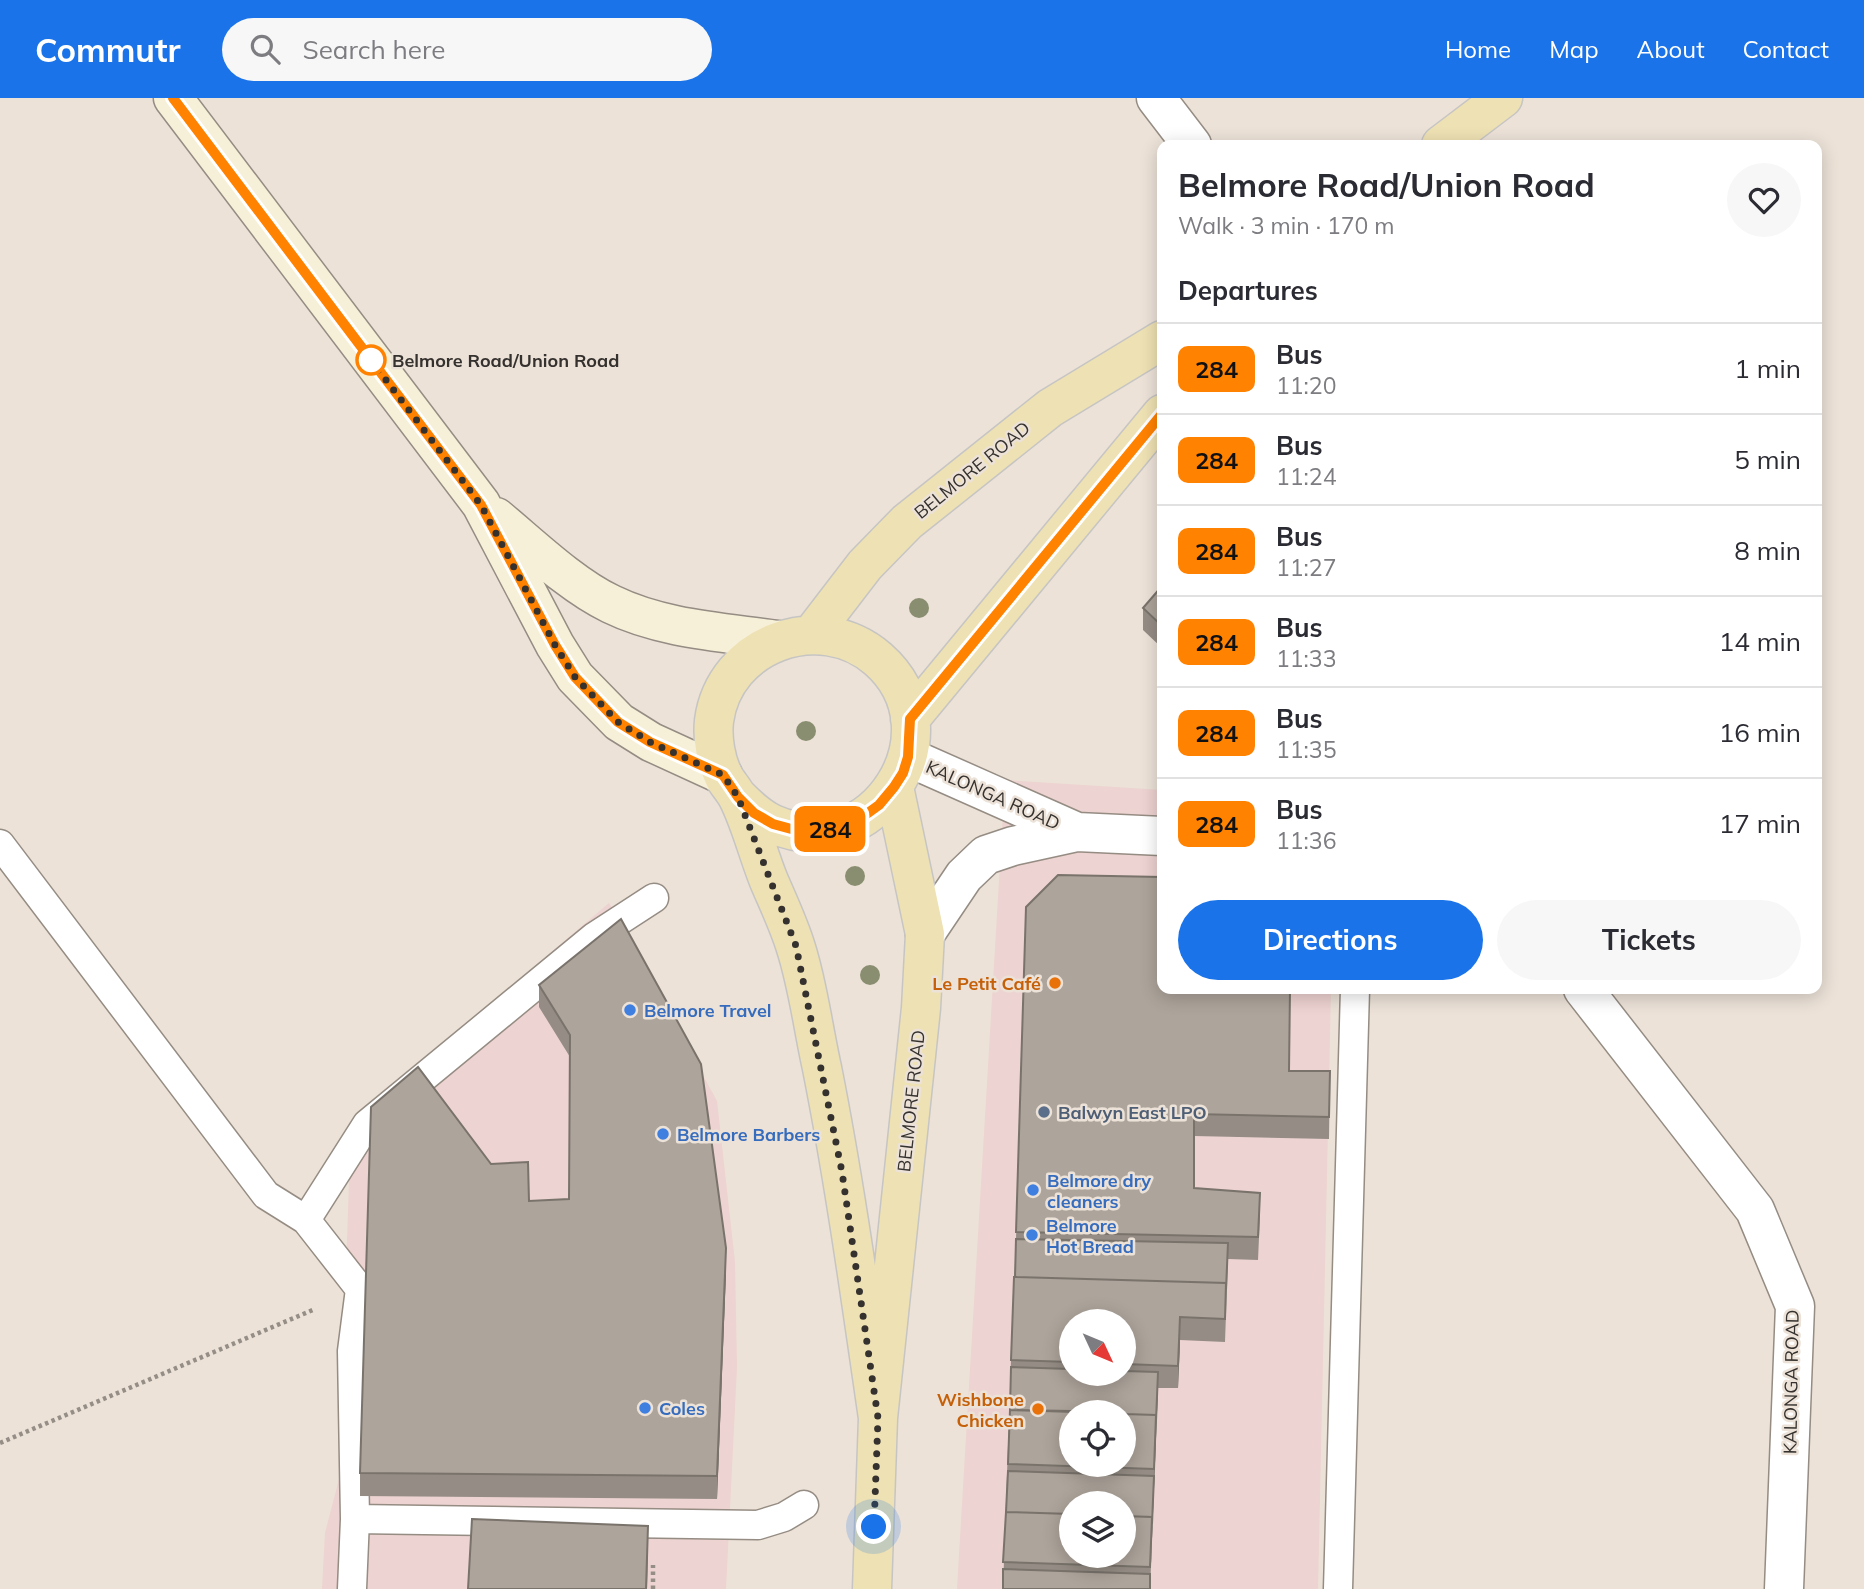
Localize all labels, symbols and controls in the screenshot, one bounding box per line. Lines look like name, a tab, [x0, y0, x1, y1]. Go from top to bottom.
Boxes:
search box	[222, 18, 712, 81]
text: Commutr	[35, 29, 180, 70]
icon: search	[246, 30, 284, 68]
text: Search here	[302, 33, 445, 66]
text: Home	[1445, 34, 1511, 64]
text: Map	[1549, 34, 1599, 64]
text: About	[1637, 34, 1705, 64]
text: Contact	[1743, 34, 1829, 64]
button: heart	[1727, 163, 1801, 237]
text: Belmore Road/Union Road	[1178, 164, 1595, 205]
text: Walk · 3 min · 170 m	[1178, 211, 1395, 240]
text: Departures	[1178, 274, 1318, 307]
text: Bus	[1276, 338, 1322, 371]
marker: Belmore Road/Union Road	[356, 345, 386, 375]
place label: Belmore Road/Union Road	[392, 349, 619, 372]
text: 1 min	[1734, 352, 1801, 385]
text: 284	[1195, 354, 1238, 384]
text: 11:20	[1276, 371, 1336, 400]
street label: BELMORE ROAD	[909, 416, 1035, 524]
text: Bus	[1276, 429, 1322, 462]
text: 5 min	[1734, 443, 1801, 476]
text: 284	[1195, 445, 1238, 475]
text: 11:24	[1276, 462, 1336, 491]
text: Bus	[1276, 520, 1322, 553]
text: 8 min	[1734, 534, 1801, 567]
text: 284	[1195, 536, 1238, 566]
text: 11:27	[1276, 553, 1336, 582]
text: Bus	[1276, 611, 1322, 644]
text: 14 min	[1719, 625, 1801, 658]
text: 284	[1195, 627, 1238, 657]
text: 11:33	[1276, 644, 1336, 673]
text: Bus	[1276, 702, 1322, 735]
text: 16 min	[1719, 716, 1801, 749]
text: 284	[1195, 718, 1238, 748]
text: 11:35	[1276, 735, 1336, 764]
street label: KALONGA ROAD	[922, 755, 1064, 835]
text: Bus	[1276, 793, 1322, 826]
line badge: 284	[790, 806, 870, 852]
text: 17 min	[1719, 807, 1801, 840]
text: 284	[1195, 809, 1238, 839]
text: 284	[808, 814, 852, 844]
text: 11:36	[1276, 826, 1336, 855]
button: Directions	[1178, 900, 1483, 980]
button: Tickets	[1497, 900, 1801, 980]
place label: Le Petit Café	[932, 972, 1041, 995]
marker: Le Petit Café	[1047, 975, 1063, 991]
place label: Belmore Travel	[644, 999, 772, 1022]
marker: Belmore Travel	[622, 1002, 638, 1018]
street label: BELMORE ROAD	[892, 1029, 930, 1173]
place label: Balwyn East LPO	[1058, 1101, 1207, 1124]
marker: Balwyn East LPO	[1036, 1104, 1052, 1120]
place label: Belmore Barbers	[677, 1123, 820, 1146]
marker: Belmore Barbers	[655, 1126, 671, 1142]
place label: Belmore dry cleaners	[1047, 1169, 1151, 1213]
marker: Belmore dry cleaners	[1025, 1182, 1041, 1198]
place label: Belmore Hot Bread	[1046, 1214, 1134, 1258]
marker: Belmore Hot Bread	[1024, 1227, 1040, 1243]
north arrow	[1059, 1309, 1136, 1386]
map controls	[1059, 1309, 1136, 1568]
street label: KALONGA ROAD	[1778, 1310, 1804, 1454]
place label: Wishbone Chicken	[937, 1388, 1024, 1432]
place label: Coles	[659, 1397, 705, 1420]
marker: Coles	[637, 1400, 653, 1416]
button: locate	[1059, 1400, 1136, 1477]
marker: Wishbone Chicken	[1030, 1401, 1046, 1417]
button: layers	[1059, 1491, 1136, 1568]
your location	[856, 1509, 891, 1544]

